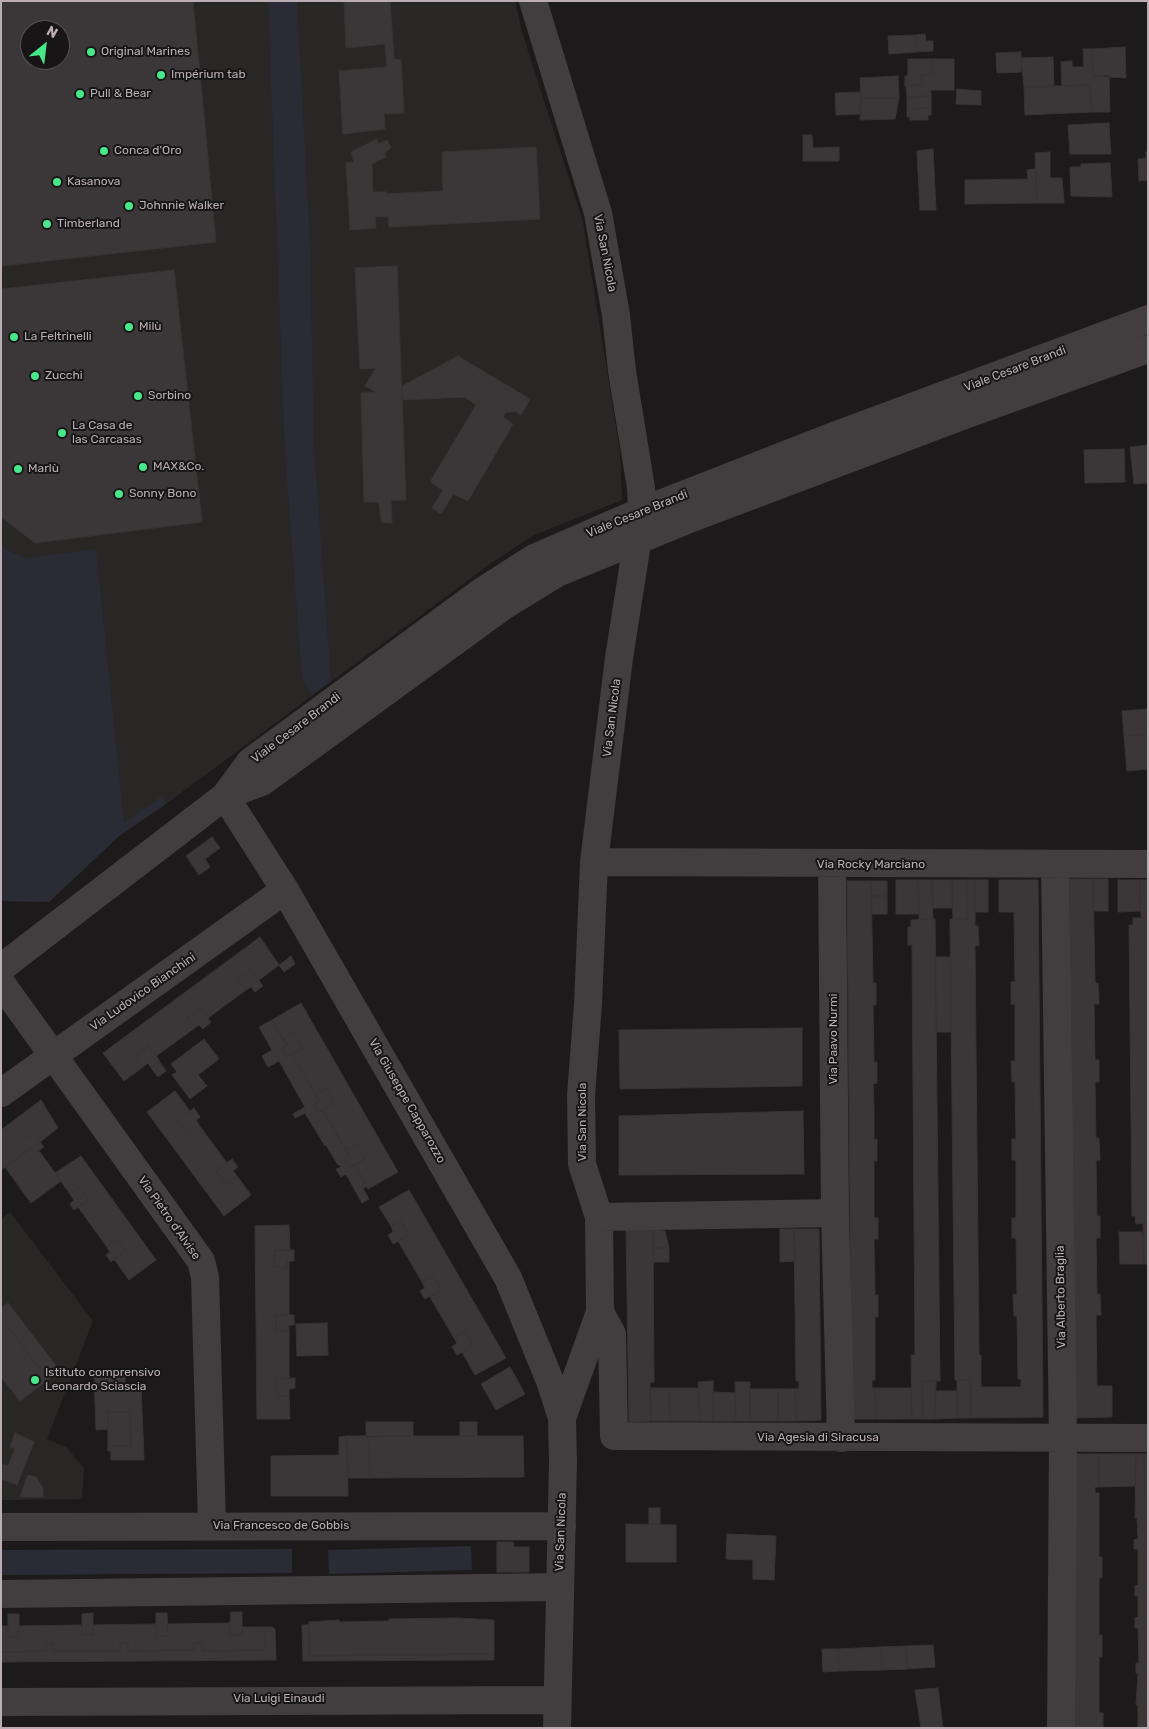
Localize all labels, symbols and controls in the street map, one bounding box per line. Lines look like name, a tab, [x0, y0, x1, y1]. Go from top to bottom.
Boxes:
north arrow	[20, 20, 70, 70]
text: N	[43, 22, 61, 42]
place label: Original Marines	[101, 45, 190, 59]
marker: Original Marines	[85, 46, 97, 58]
place label: Impérium tab	[171, 68, 246, 82]
marker: Impérium tab	[155, 69, 167, 81]
place label: Pull & Bear	[90, 87, 151, 101]
marker: Pull & Bear	[74, 88, 86, 100]
place label: Conca d'Oro	[114, 144, 182, 158]
marker: Conca d'Oro	[98, 145, 110, 157]
place label: Kasanova	[67, 175, 120, 189]
marker: Kasanova	[51, 176, 63, 188]
place label: Johnnie Walker	[139, 199, 224, 213]
marker: Johnnie Walker	[123, 200, 135, 212]
street label: Via San Nicola	[590, 213, 620, 293]
place label: Timberland	[57, 217, 120, 231]
marker: Timberland	[41, 218, 53, 230]
place label: Milù	[139, 320, 162, 334]
marker: Milù	[123, 321, 135, 333]
place label: La Feltrinelli	[24, 330, 92, 344]
marker: La Feltrinelli	[8, 331, 20, 343]
street label: Viale Cesare Brandi	[962, 343, 1068, 395]
place label: Zucchi	[45, 369, 83, 383]
marker: Zucchi	[29, 370, 41, 382]
place label: Sorbino	[148, 389, 191, 403]
marker: Sorbino	[132, 390, 144, 402]
place label: La Casa de las Carcasas	[72, 419, 142, 447]
marker: La Casa de las Carcasas	[56, 427, 68, 439]
place label: MAX&Co.	[153, 460, 204, 474]
marker: MAX&Co.	[137, 461, 149, 473]
place label: Marlù	[28, 462, 59, 476]
marker: Marlù	[12, 463, 24, 475]
place label: Sonny Bono	[129, 487, 196, 501]
street label: Viale Cesare Brandi	[584, 487, 690, 541]
marker: Sonny Bono	[113, 488, 125, 500]
street label: Via San Nicola	[600, 678, 624, 758]
street label: Viale Cesare Brandi	[249, 690, 343, 766]
street label: Via Rocky Marciano	[817, 858, 925, 872]
street label: Via Ludovico Bianchini	[87, 950, 199, 1034]
street label: Via Paavo Nurmi	[827, 994, 841, 1084]
street label: Via Giuseppe Capparozzo	[365, 1036, 449, 1166]
street label: Via San Nicola	[576, 1083, 590, 1161]
street label: Via Pietro d'Alvise	[135, 1173, 203, 1263]
street label: Via Alberto Braglia	[1053, 1245, 1069, 1349]
place label: Istituto comprensivo Leonardo Sciascia	[45, 1366, 161, 1394]
marker: Istituto comprensivo Leonardo Sciascia	[29, 1374, 41, 1386]
street label: Via Agesia di Siracusa	[757, 1431, 879, 1445]
street label: Via San Nicola	[552, 1492, 570, 1572]
street label: Via Francesco de Gobbis	[213, 1519, 349, 1533]
street label: Via Luigi Einaudi	[233, 1692, 325, 1706]

